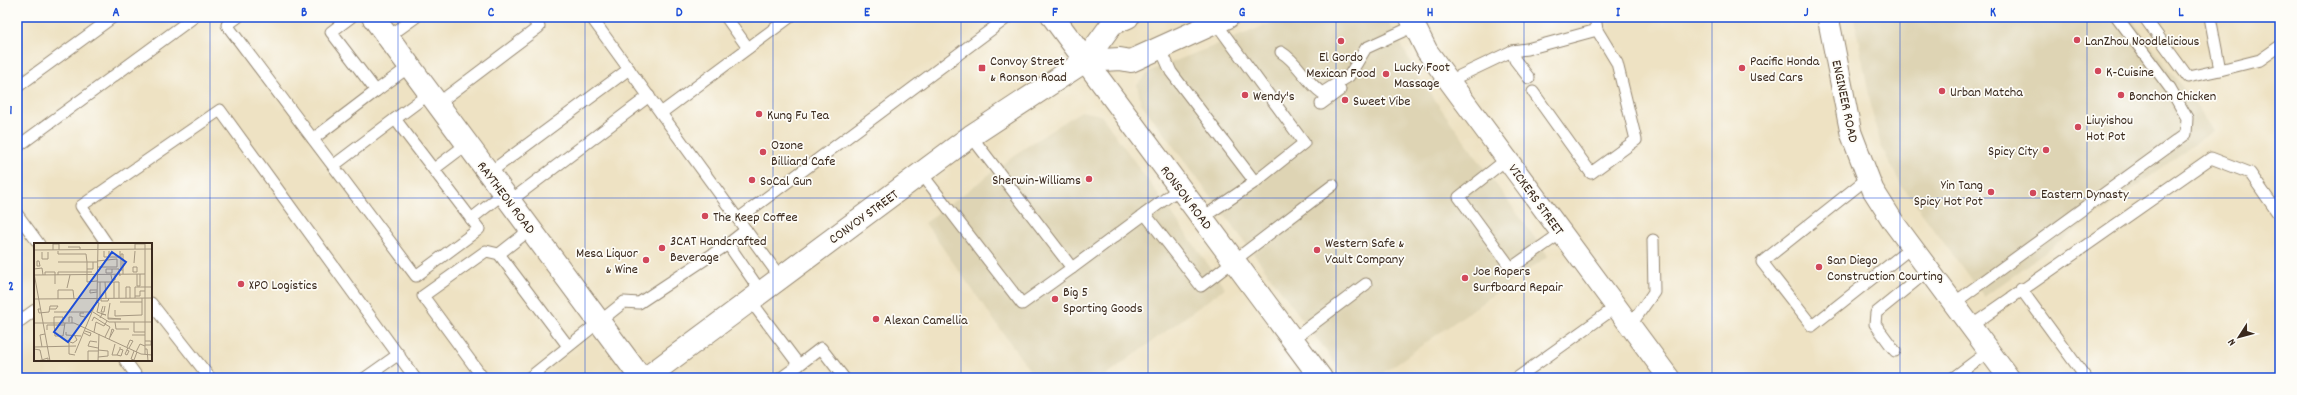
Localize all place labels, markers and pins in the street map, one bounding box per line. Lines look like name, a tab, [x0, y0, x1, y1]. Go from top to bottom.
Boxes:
place label: LanZhou Noodlelicious	[2085, 32, 2200, 52]
marker: LanZhou Noodlelicious	[2072, 35, 2082, 45]
marker: El Gordo Mexican Food	[1336, 36, 1346, 46]
place label: El Gordo Mexican Food	[1306, 48, 1376, 84]
place label: Convoy Street & Ronson Road	[990, 52, 1067, 88]
place label: Pacific Honda Used Cars	[1750, 52, 1820, 88]
place label: Lucky Foot Massage	[1394, 58, 1450, 94]
marker: Convoy Street & Ronson Road	[977, 63, 987, 73]
marker: Pacific Honda Used Cars	[1737, 63, 1747, 73]
place label: K-Cuisine	[2106, 63, 2154, 83]
marker: K-Cuisine	[2093, 66, 2103, 76]
marker: Lucky Foot Massage	[1381, 69, 1391, 79]
place label: Urban Matcha	[1950, 83, 2023, 103]
marker: Urban Matcha	[1937, 86, 1947, 96]
place label: Wendy's	[1253, 87, 1295, 107]
place label: Bonchon Chicken	[2129, 87, 2216, 107]
marker: Wendy's	[1240, 90, 1250, 100]
marker: Bonchon Chicken	[2116, 90, 2126, 100]
place label: Sweet Vibe	[1353, 92, 1410, 112]
marker: Sweet Vibe	[1340, 95, 1350, 105]
place label: Kung Fu Tea	[767, 106, 830, 126]
marker: Kung Fu Tea	[754, 109, 764, 119]
place label: Liuyishou Hot Pot	[2086, 111, 2133, 147]
marker: Liuyishou Hot Pot	[2073, 122, 2083, 132]
place label: Ozone Billiard Cafe	[771, 136, 836, 172]
place label: Spicy City	[1988, 142, 2038, 162]
marker: Spicy City	[2041, 145, 2051, 155]
marker: Ozone Billiard Cafe	[758, 147, 768, 157]
place label: Sherwin-Williams	[992, 171, 1081, 191]
place label: SoCal Gun	[760, 172, 812, 192]
marker: Sherwin-Williams	[1084, 174, 1094, 184]
marker: SoCal Gun	[747, 175, 757, 185]
place label: Yin Tang Spicy Hot Pot	[1914, 176, 1983, 212]
place label: Eastern Dynasty	[2041, 185, 2129, 205]
marker: Yin Tang Spicy Hot Pot	[1986, 187, 1996, 197]
marker: Eastern Dynasty	[2028, 188, 2038, 198]
place label: The Keep Coffee	[713, 208, 798, 228]
marker: The Keep Coffee	[700, 211, 710, 221]
place label: 3CAT Handcrafted Beverage	[670, 232, 767, 268]
place label: Western Safe & Vault Company	[1325, 234, 1404, 270]
marker: 3CAT Handcrafted Beverage	[657, 243, 667, 253]
place label: Mesa Liquor & Wine	[576, 244, 639, 280]
marker: Western Safe & Vault Company	[1312, 245, 1322, 255]
place label: San Diego Construction Courting	[1827, 251, 1943, 287]
marker: Mesa Liquor & Wine	[641, 255, 651, 265]
place label: Joe Ropers Surfboard Repair	[1473, 262, 1564, 298]
marker: San Diego Construction Courting	[1814, 262, 1824, 272]
marker: Joe Ropers Surfboard Repair	[1460, 273, 1470, 283]
place label: XPO Logistics	[249, 276, 317, 296]
marker: XPO Logistics	[236, 279, 246, 289]
place label: Big 5 Sporting Goods	[1063, 283, 1143, 319]
marker: Big 5 Sporting Goods	[1050, 294, 1060, 304]
place label: Alexan Camellia	[884, 311, 968, 331]
marker: Alexan Camellia	[871, 314, 881, 324]

